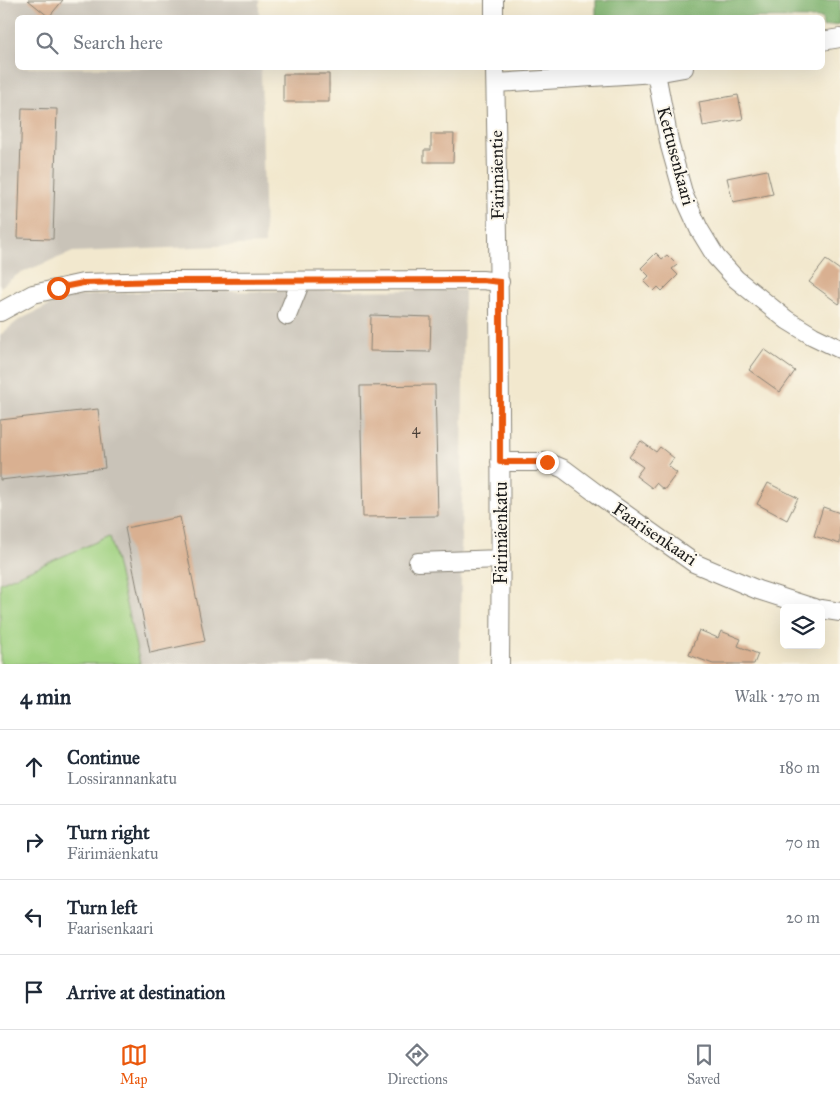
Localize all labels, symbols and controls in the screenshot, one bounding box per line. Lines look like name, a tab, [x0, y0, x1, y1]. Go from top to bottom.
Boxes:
search box	[15, 15, 825, 70]
icon: search	[33, 29, 61, 57]
text: Search here	[73, 31, 163, 54]
street label: Kettusenkaari	[652, 104, 700, 208]
street label: Färimäentie	[485, 130, 509, 220]
route start	[47, 277, 70, 300]
house number: 4	[412, 420, 421, 438]
route end	[536, 451, 559, 474]
street label: Färimäenkatu	[490, 481, 512, 584]
street label: Faarisenkaari	[609, 498, 702, 570]
map controls	[780, 604, 825, 649]
button: layers	[780, 604, 825, 649]
text: 4 min	[20, 684, 71, 710]
text: Walk · 270 m	[734, 687, 820, 706]
text: Continue	[67, 746, 140, 769]
icon: ahead	[20, 753, 48, 781]
text: 180 m	[779, 758, 820, 777]
text: Lossirannankatu	[67, 769, 177, 788]
text: Turn right	[67, 821, 150, 844]
icon: right	[20, 828, 48, 856]
text: 70 m	[785, 833, 820, 852]
text: Färimäenkatu	[67, 844, 159, 863]
text: Turn left	[67, 896, 137, 919]
icon: left	[20, 903, 48, 931]
text: 20 m	[786, 908, 820, 927]
text: Faarisenkaari	[67, 919, 154, 938]
icon: arrive	[20, 978, 48, 1006]
text: Arrive at destination	[67, 981, 225, 1004]
tab: Map	[120, 1041, 148, 1088]
tab: Directions	[387, 1041, 448, 1088]
tab: Saved	[687, 1041, 720, 1088]

